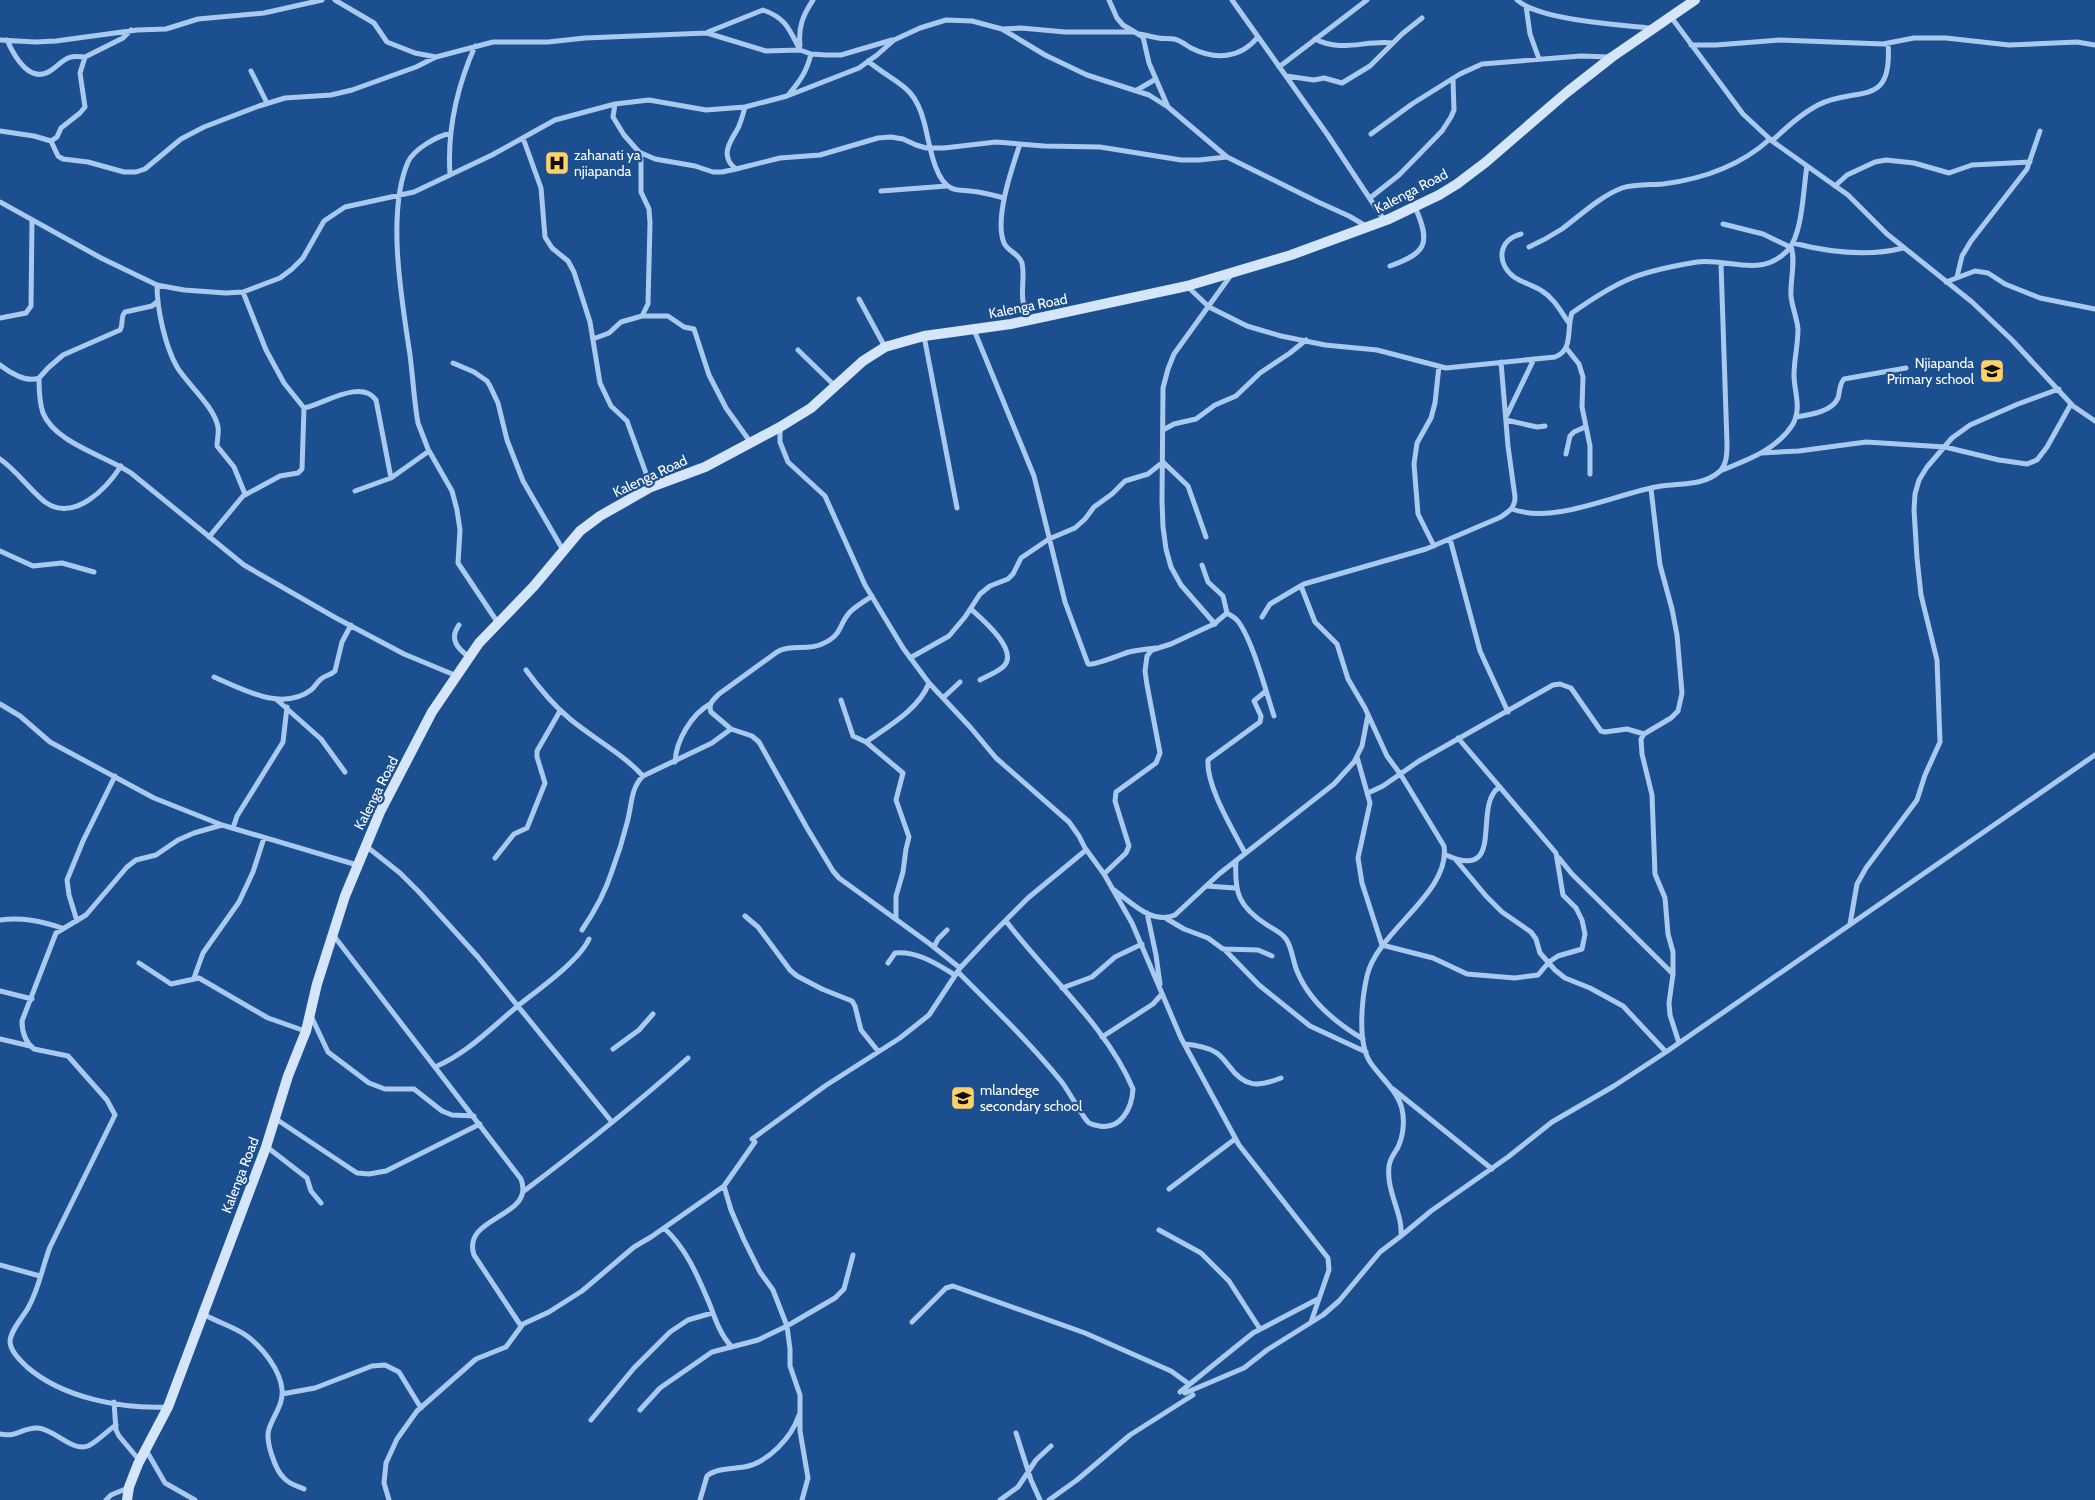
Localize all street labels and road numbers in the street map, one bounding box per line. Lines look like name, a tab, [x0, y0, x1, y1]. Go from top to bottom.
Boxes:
street label: Kalenga Road	[1371, 165, 1451, 217]
street label: Kalenga Road	[987, 290, 1069, 322]
street label: Kalenga Road	[610, 451, 690, 501]
street label: Kalenga Road	[350, 753, 402, 833]
street label: Kalenga Road	[217, 1134, 263, 1216]

